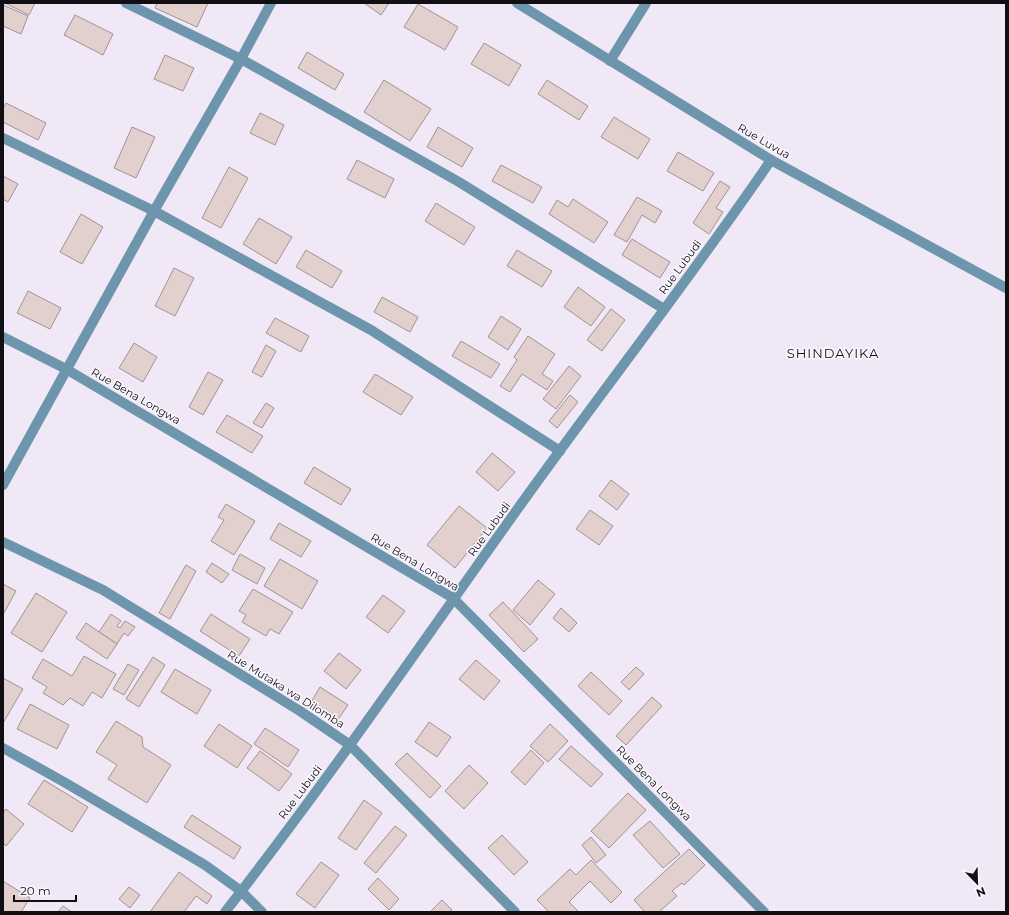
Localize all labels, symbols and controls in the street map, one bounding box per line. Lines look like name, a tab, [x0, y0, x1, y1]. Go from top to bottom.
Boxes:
street label: Rue Luvua	[735, 120, 793, 162]
street label: Rue Lubudi	[656, 237, 704, 297]
district label: SHINDAYIKA	[787, 345, 879, 361]
street label: Rue Bena Longwa	[89, 365, 183, 427]
street label: Rue Lubudi	[465, 499, 513, 559]
street label: Rue Bena Longwa	[368, 530, 462, 594]
street label: Rue Mutaka wa Dilomba	[225, 647, 347, 731]
street label: Rue Bena Longwa	[613, 742, 695, 824]
street label: Rue Lubudi	[275, 762, 325, 822]
north arrow	[957, 863, 997, 903]
scale bar	[14, 877, 76, 903]
text: 20 m	[20, 883, 51, 898]
text: N	[974, 884, 988, 900]

